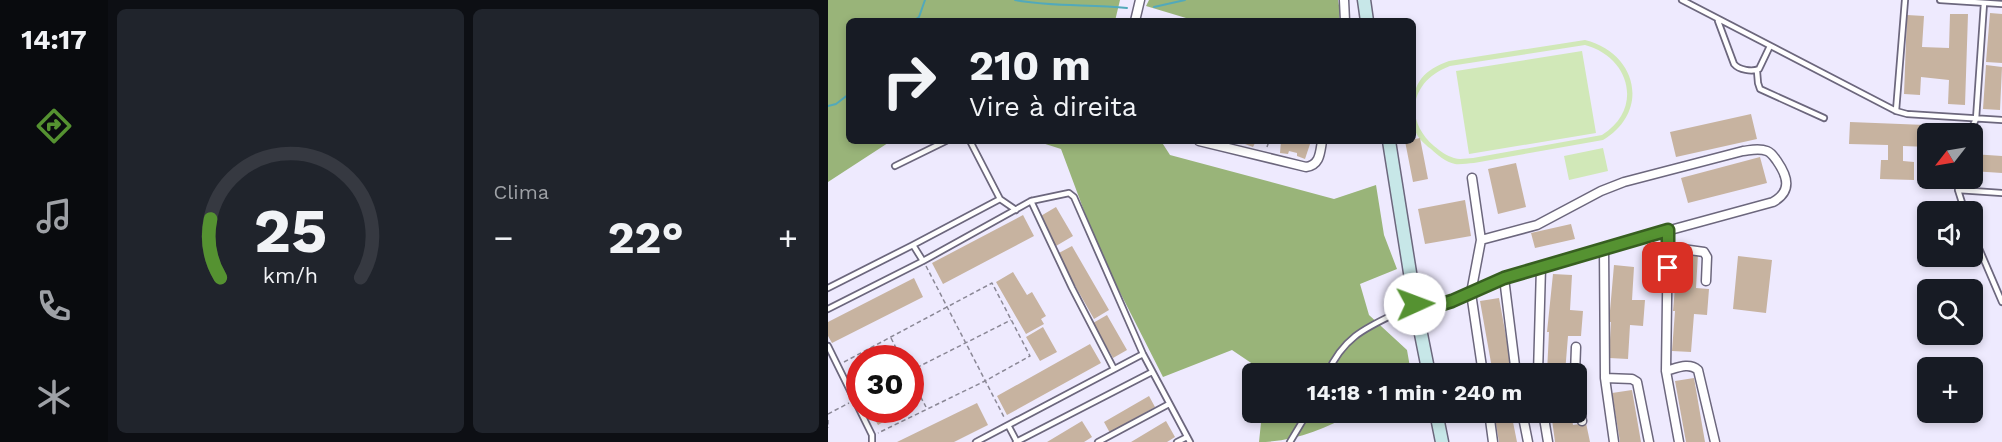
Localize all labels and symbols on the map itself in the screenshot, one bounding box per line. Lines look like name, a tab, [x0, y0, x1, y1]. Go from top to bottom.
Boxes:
north arrow	[1917, 123, 1983, 189]
pin	[1642, 242, 1693, 293]
position arrow	[1383, 272, 1447, 336]
speed limit sign: 30	[846, 345, 924, 423]

